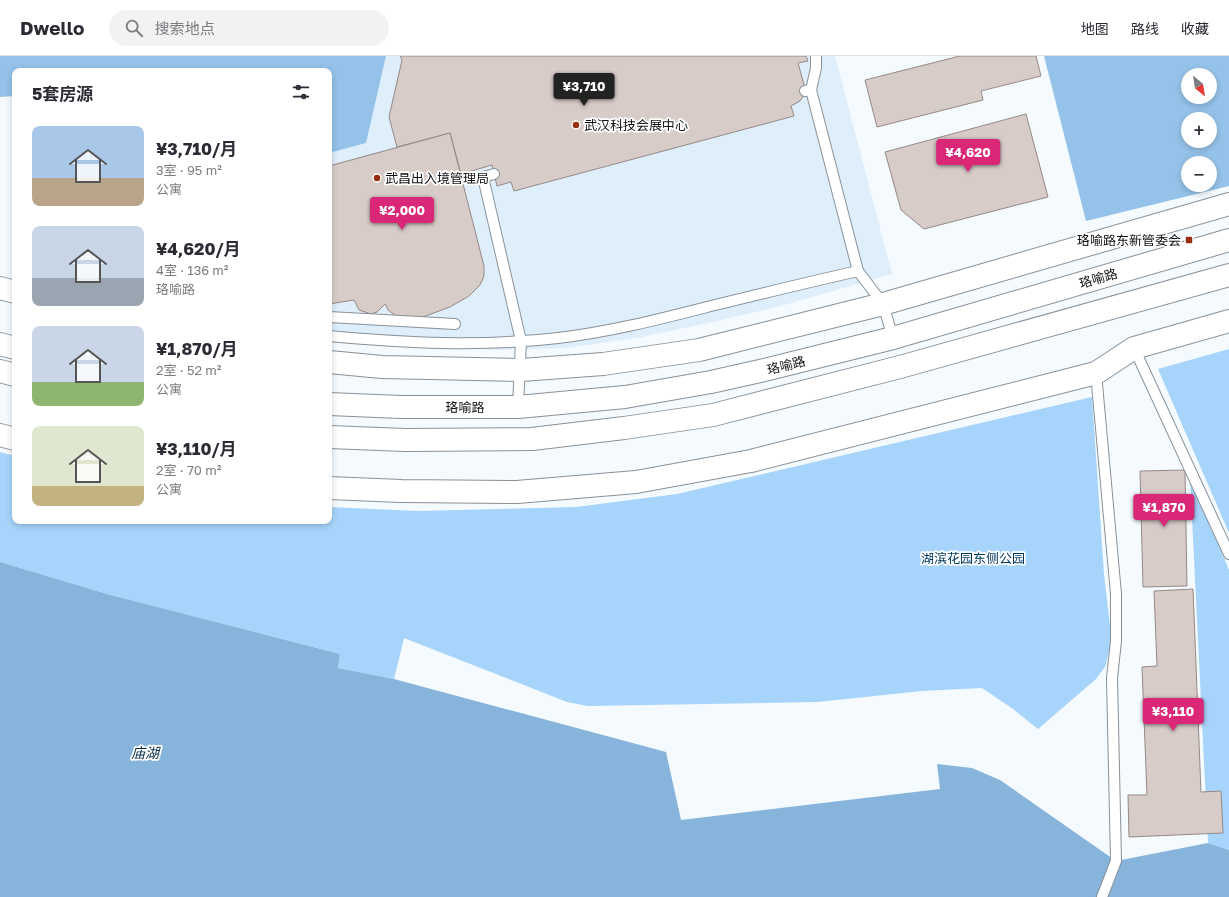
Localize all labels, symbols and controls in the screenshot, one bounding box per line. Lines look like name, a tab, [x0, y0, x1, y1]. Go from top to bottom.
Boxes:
search box	[109, 10, 389, 46]
text: Dwello	[20, 16, 85, 39]
icon: search	[123, 17, 145, 39]
text: 搜索地点	[155, 19, 215, 37]
text: 地图	[1081, 20, 1109, 37]
text: 路线	[1131, 20, 1159, 37]
text: 收藏	[1181, 20, 1209, 37]
north arrow	[1181, 68, 1217, 104]
map controls	[1181, 68, 1217, 192]
pin: ¥3,710	[551, 73, 617, 107]
text: ¥3,710	[563, 78, 605, 94]
icon: filters	[290, 81, 312, 103]
text: 5套房源	[32, 83, 93, 104]
button: +	[1181, 112, 1217, 148]
place label: 武汉科技会展中心	[584, 117, 688, 133]
marker: 武汉科技会展中心	[571, 120, 581, 130]
text: ¥3,710/月	[156, 138, 237, 159]
pin: ¥4,620	[935, 139, 1001, 173]
icon: home	[64, 142, 112, 190]
text: ¥4,620	[945, 144, 991, 160]
button: −	[1181, 156, 1217, 192]
text: 3室 · 95 m²	[156, 162, 222, 178]
place label: 武昌出入境管理局	[385, 170, 489, 186]
marker: 武昌出入境管理局	[372, 173, 382, 183]
text: 公寓	[156, 181, 182, 197]
pin: ¥2,000	[369, 197, 435, 231]
text: ¥2,000	[379, 202, 425, 218]
place label: 珞喻路东新管委会	[1077, 232, 1181, 248]
marker: 珞喻路东新管委会	[1184, 235, 1194, 245]
text: ¥4,620/月	[156, 238, 241, 259]
icon: home	[64, 242, 112, 290]
text: 4室 · 136 m²	[156, 262, 229, 278]
street label: 珞喻路	[1077, 265, 1119, 291]
text: 珞喻路	[156, 281, 195, 297]
text: ¥1,870/月	[156, 338, 238, 359]
icon: home	[64, 342, 112, 390]
street label: 珞喻路	[765, 353, 807, 377]
text: 2室 · 52 m²	[156, 362, 221, 378]
text: 公寓	[156, 381, 182, 397]
street label: 珞喻路	[445, 399, 485, 415]
text: ¥3,110/月	[156, 438, 237, 459]
icon: home	[64, 442, 112, 490]
text: 2室 · 70 m²	[156, 462, 221, 478]
text: 公寓	[156, 481, 182, 497]
pin: ¥1,870	[1131, 494, 1197, 528]
text: ¥1,870	[1142, 499, 1186, 515]
park label: 湖滨花园东侧公园	[921, 550, 1025, 566]
pin: ¥3,110	[1140, 698, 1206, 732]
text: ¥3,110	[1152, 703, 1194, 719]
water label: 庙湖	[131, 744, 161, 761]

